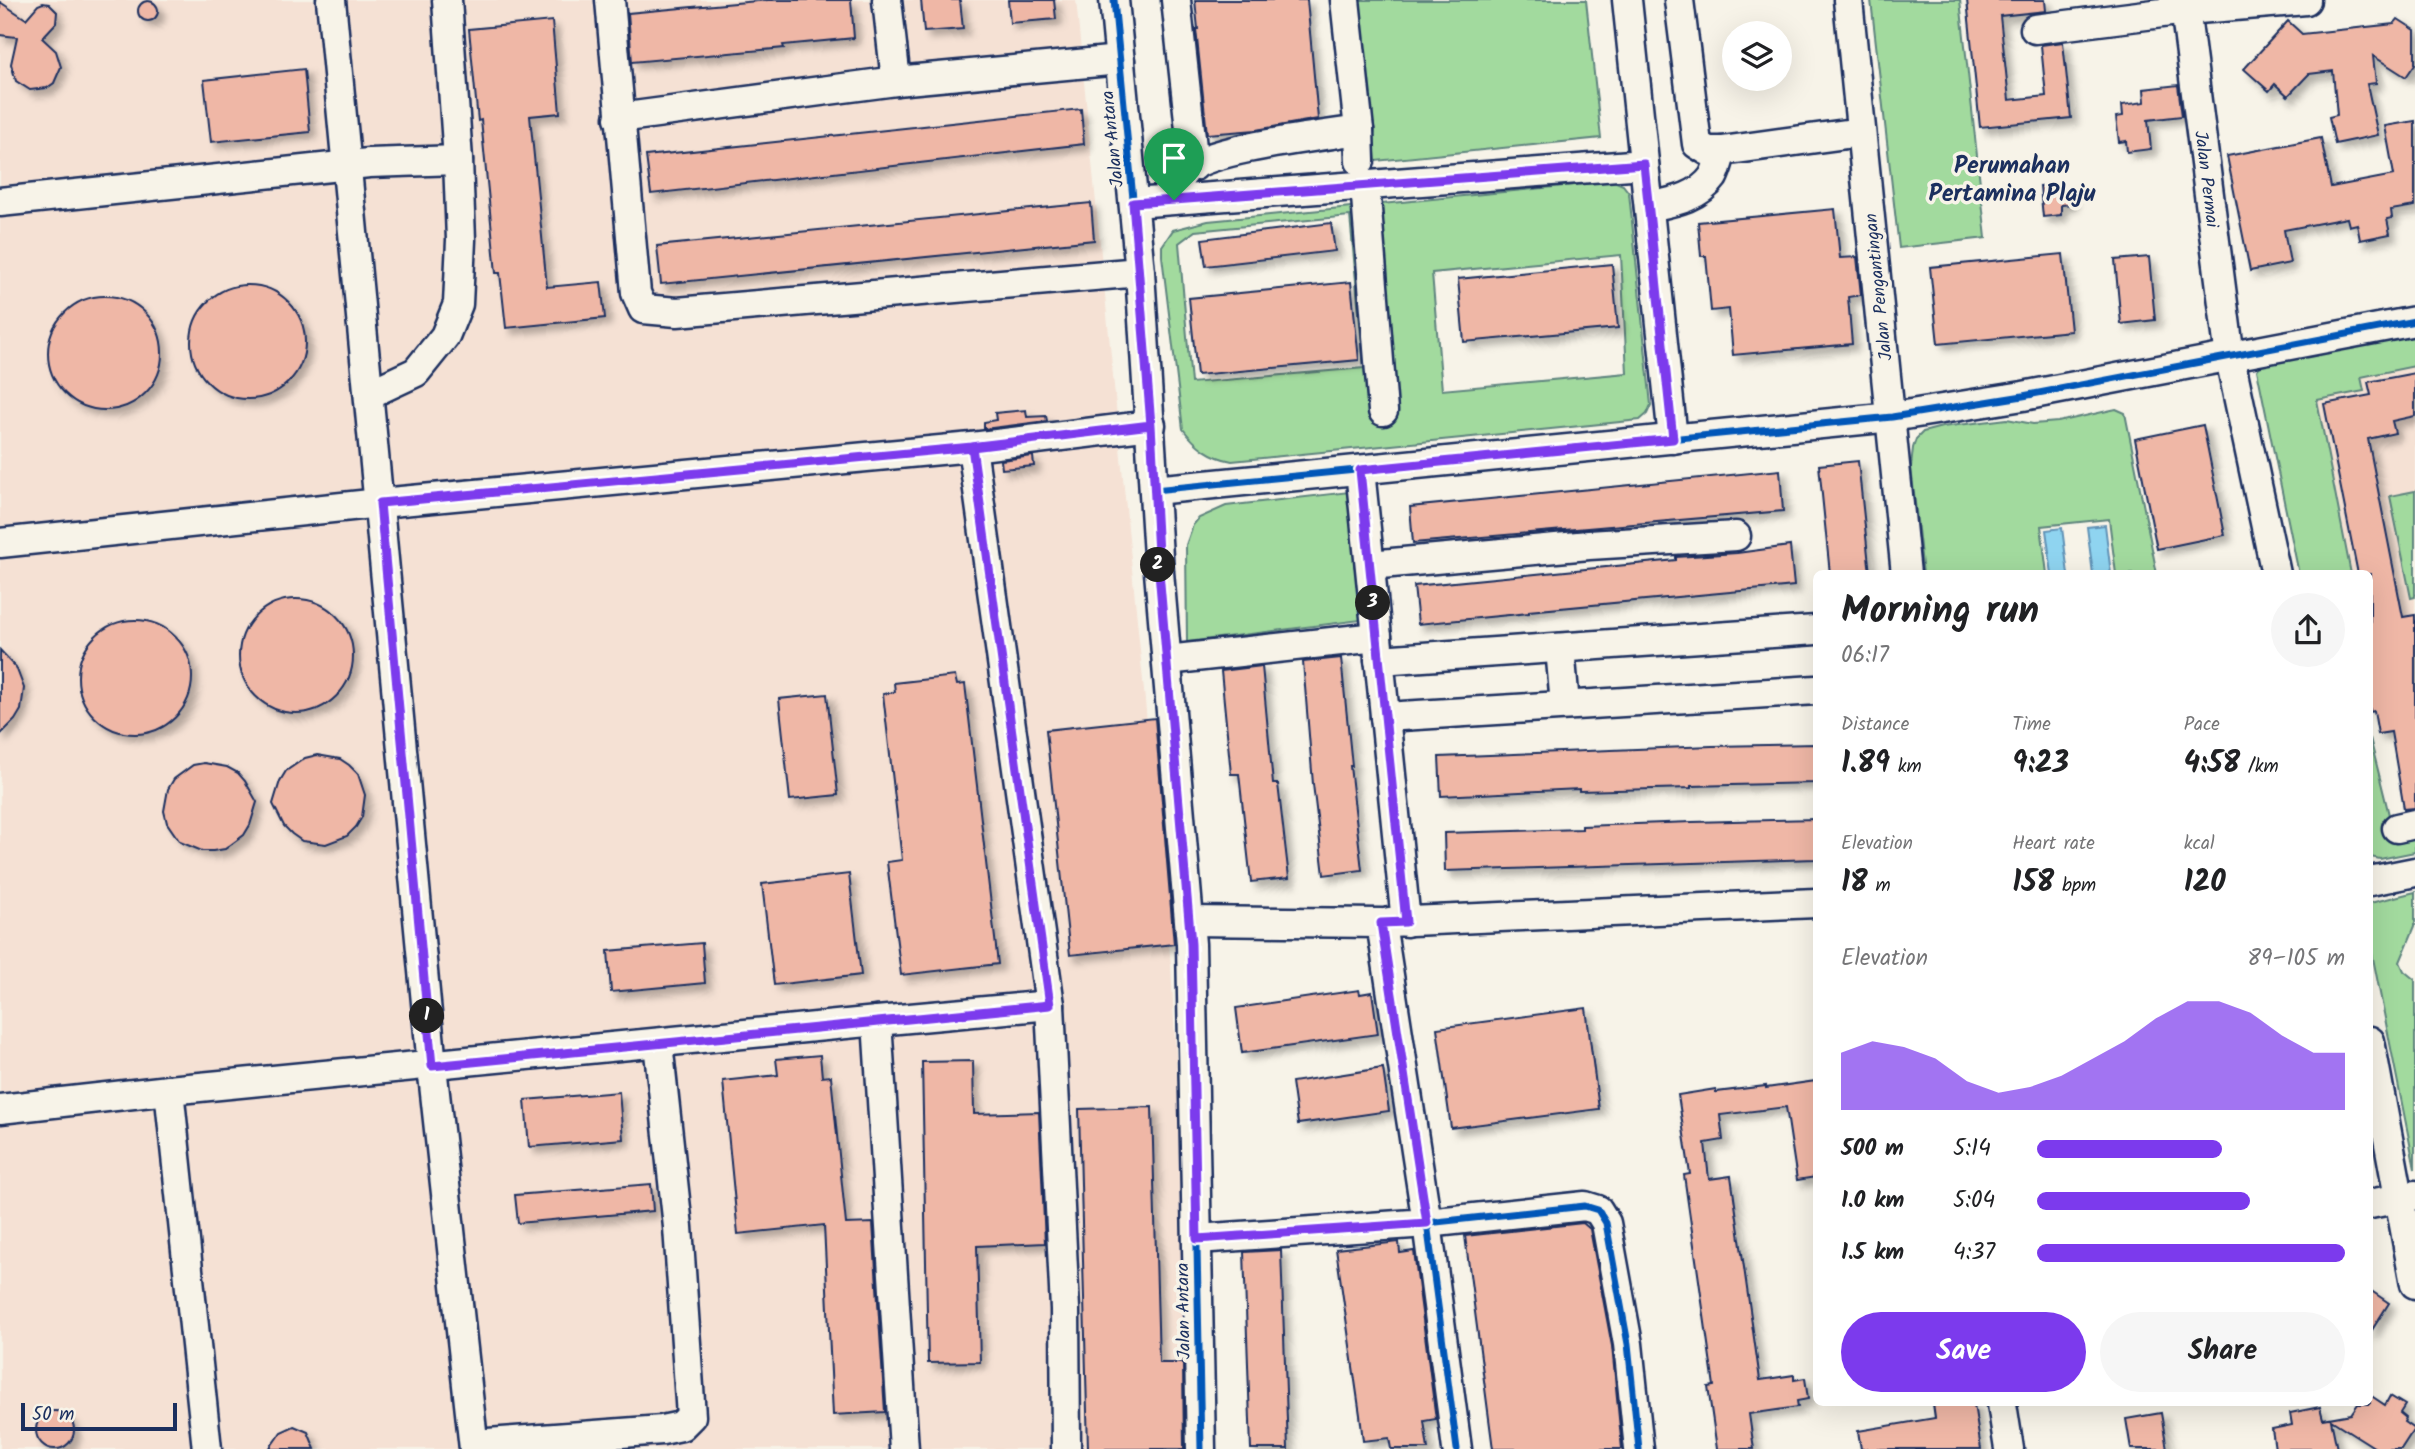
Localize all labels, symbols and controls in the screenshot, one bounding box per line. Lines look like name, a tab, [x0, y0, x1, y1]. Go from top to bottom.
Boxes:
map controls	[1722, 21, 1792, 91]
button: layers	[1722, 21, 1792, 91]
street label: Jalan Antara	[1094, 89, 1133, 189]
pin	[1144, 128, 1204, 200]
street label: Jalan Permai	[2185, 129, 2226, 230]
icon: arrive	[1155, 139, 1193, 177]
district label: Perumahan Pertamina Plaju	[1928, 147, 2096, 214]
street label: Jalan Pengantingan	[1857, 212, 1902, 362]
pin: 2	[1140, 548, 1176, 582]
text: 2	[1152, 549, 1163, 579]
text: Morning run	[1841, 582, 2039, 642]
pin: 3	[1356, 586, 1390, 620]
text: 3	[1367, 587, 1378, 617]
button: share	[2271, 593, 2345, 667]
text: 06:17	[1841, 638, 1889, 674]
text: Distance	[1841, 710, 1909, 740]
text: Time	[2012, 710, 2051, 740]
text: Pace	[2184, 710, 2220, 740]
text: 1.89	[1841, 740, 1890, 788]
text: 9:23	[2012, 740, 2069, 788]
text: 4:58	[2184, 740, 2240, 788]
text: km	[1890, 752, 1922, 782]
text: /km	[2240, 752, 2279, 782]
text: Elevation	[1841, 829, 1913, 859]
text: Heart rate	[2012, 829, 2095, 859]
text: kcal	[2184, 829, 2215, 859]
text: 18	[1841, 859, 1868, 907]
text: 158	[2012, 859, 2054, 907]
text: 120	[2184, 859, 2226, 907]
text: m	[1868, 871, 1891, 901]
text: bpm	[2054, 871, 2096, 901]
text: Elevation	[1841, 941, 1928, 977]
text: 89–105 m	[2247, 941, 2345, 977]
pin: 1	[410, 998, 444, 1034]
text: 1	[424, 1000, 429, 1030]
text: 500 m	[1841, 1131, 1904, 1167]
text: 5:14	[1953, 1131, 1991, 1167]
text: 1.0 km	[1841, 1183, 1904, 1219]
text: 5:04	[1953, 1183, 1995, 1219]
text: 1.5 km	[1841, 1235, 1904, 1271]
text: 4:37	[1953, 1235, 1995, 1271]
street label: Jalan Antara	[1169, 1262, 1200, 1360]
button: Save	[1841, 1312, 2086, 1392]
button: Share	[2100, 1312, 2345, 1392]
scale bar	[21, 1400, 177, 1432]
text: 50 m	[32, 1400, 74, 1430]

